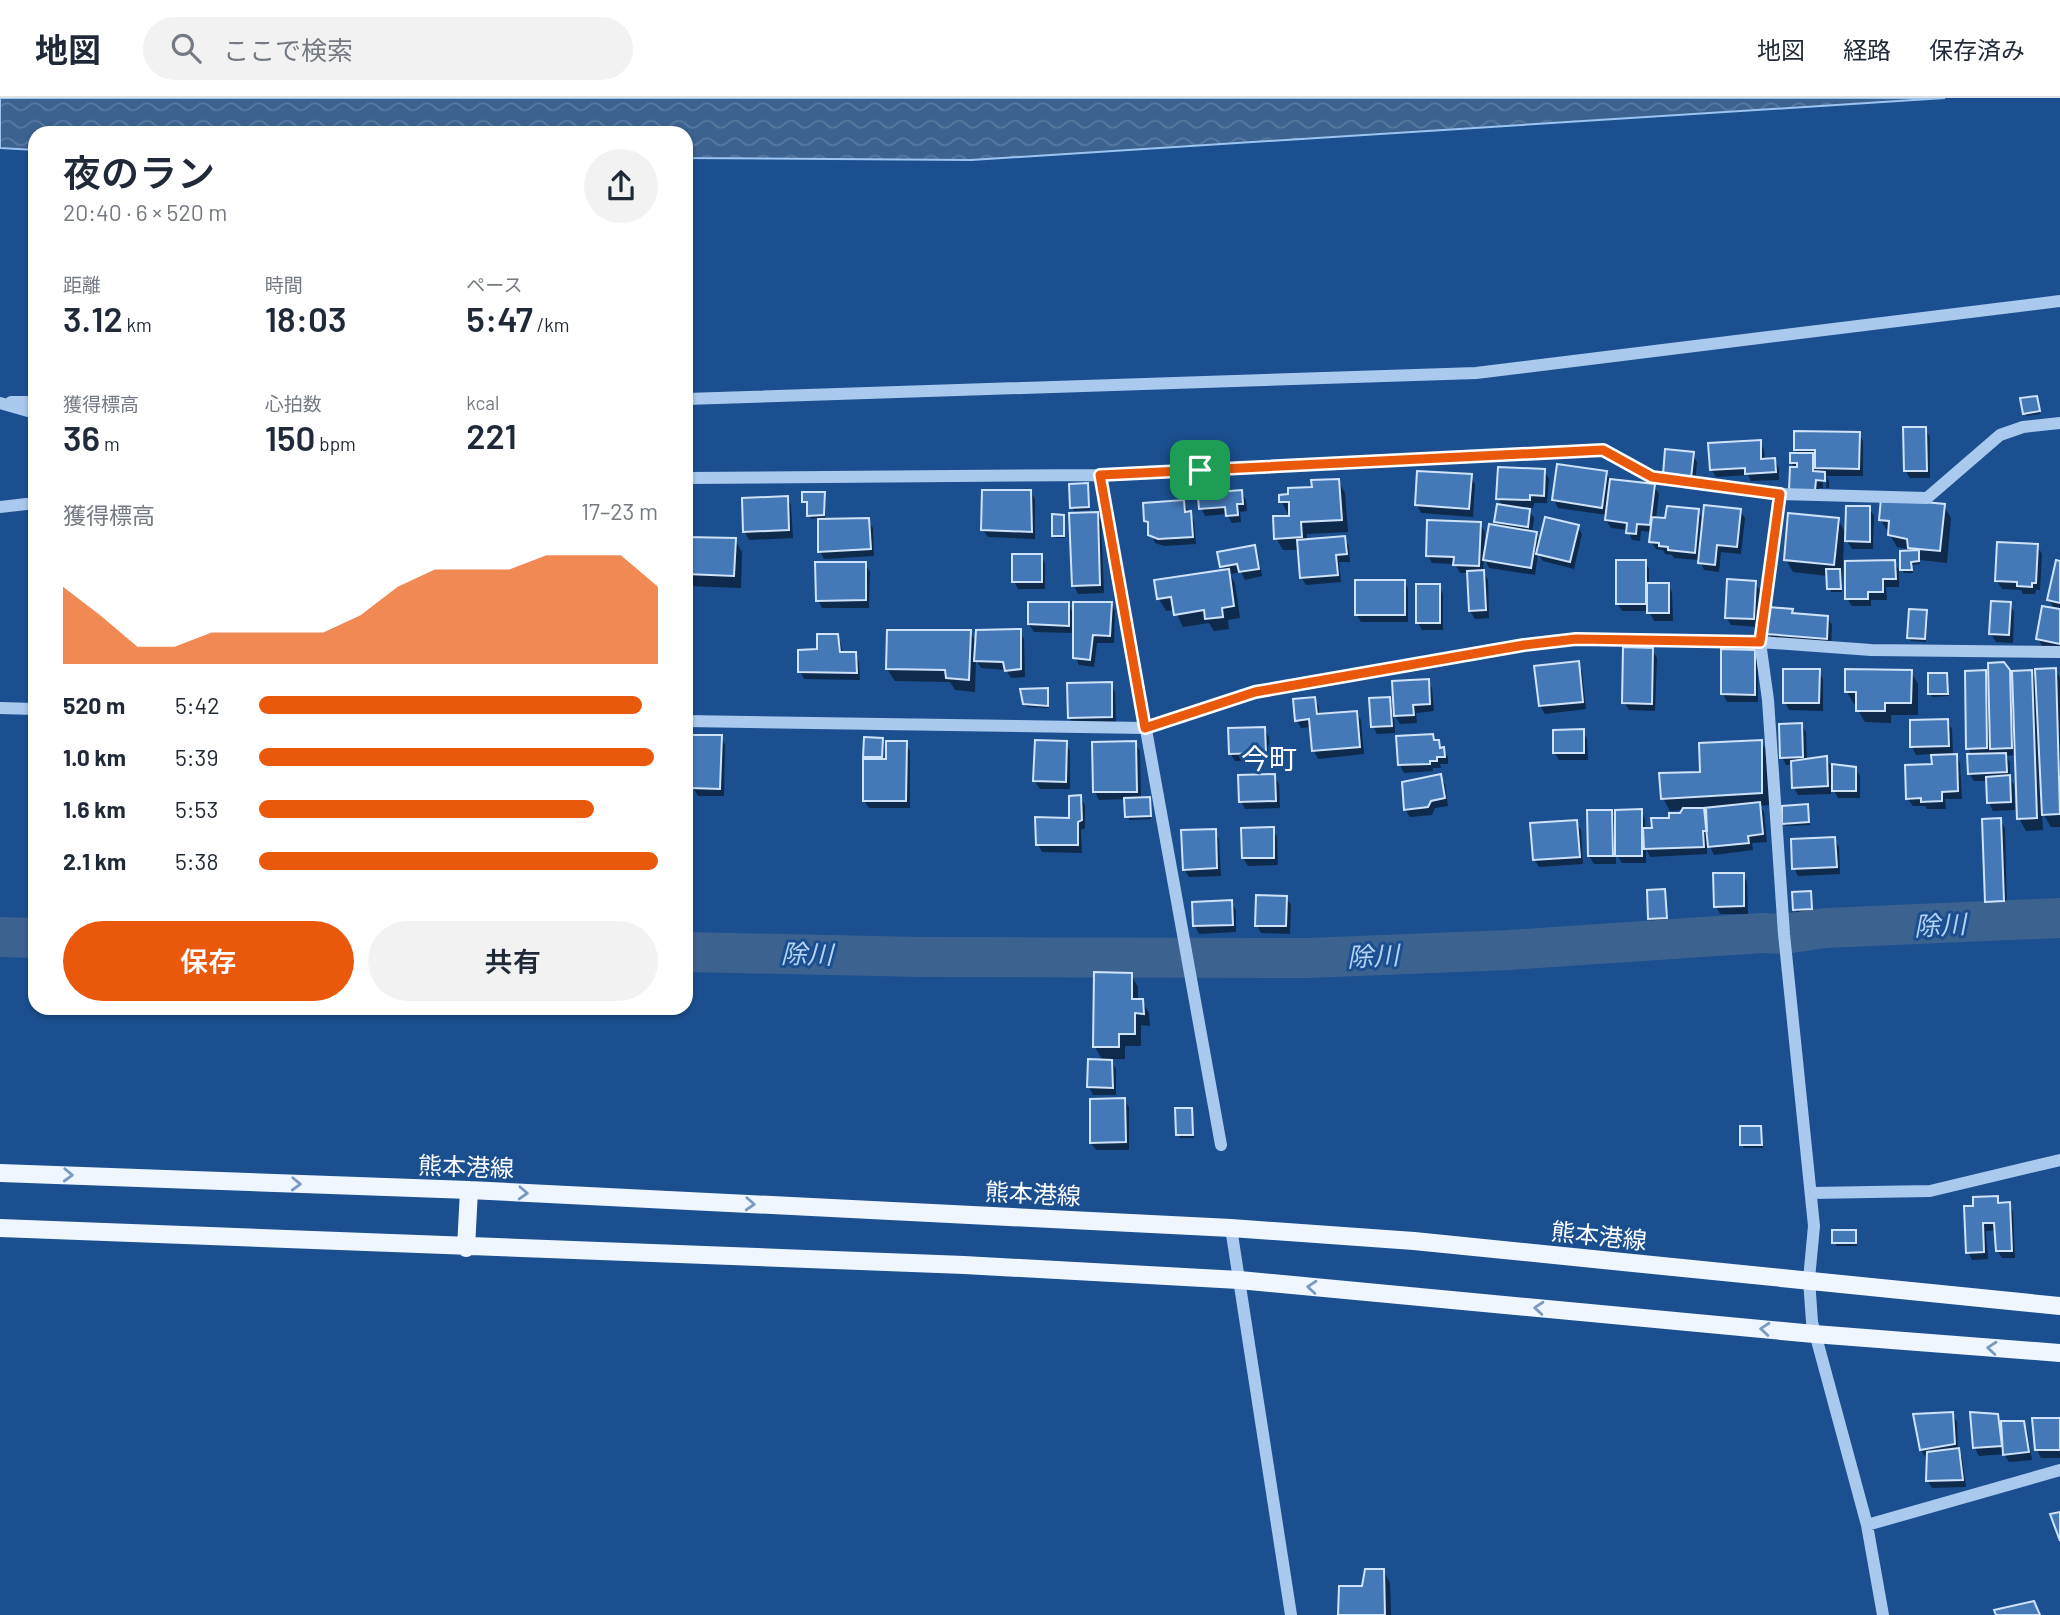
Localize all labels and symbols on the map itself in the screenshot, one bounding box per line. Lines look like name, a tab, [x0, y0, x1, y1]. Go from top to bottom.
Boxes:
pin	[1170, 440, 1230, 500]
district label: 今町	[1241, 741, 1297, 775]
water label: 除川	[1913, 907, 1970, 941]
water label: 除川	[781, 937, 836, 969]
water label: 除川	[1346, 938, 1403, 972]
street label: 熊本港線	[418, 1150, 514, 1182]
one-way arrow	[63, 1168, 74, 1183]
one-way arrow	[290, 1176, 301, 1191]
street label: 熊本港線	[984, 1176, 1082, 1210]
one-way arrow	[518, 1186, 529, 1201]
one-way arrow	[745, 1197, 756, 1212]
street label: 熊本港線	[1550, 1216, 1648, 1254]
one-way arrow	[1306, 1280, 1317, 1295]
one-way arrow	[1533, 1301, 1544, 1316]
one-way arrow	[1759, 1322, 1770, 1337]
one-way arrow	[1986, 1341, 1997, 1356]

